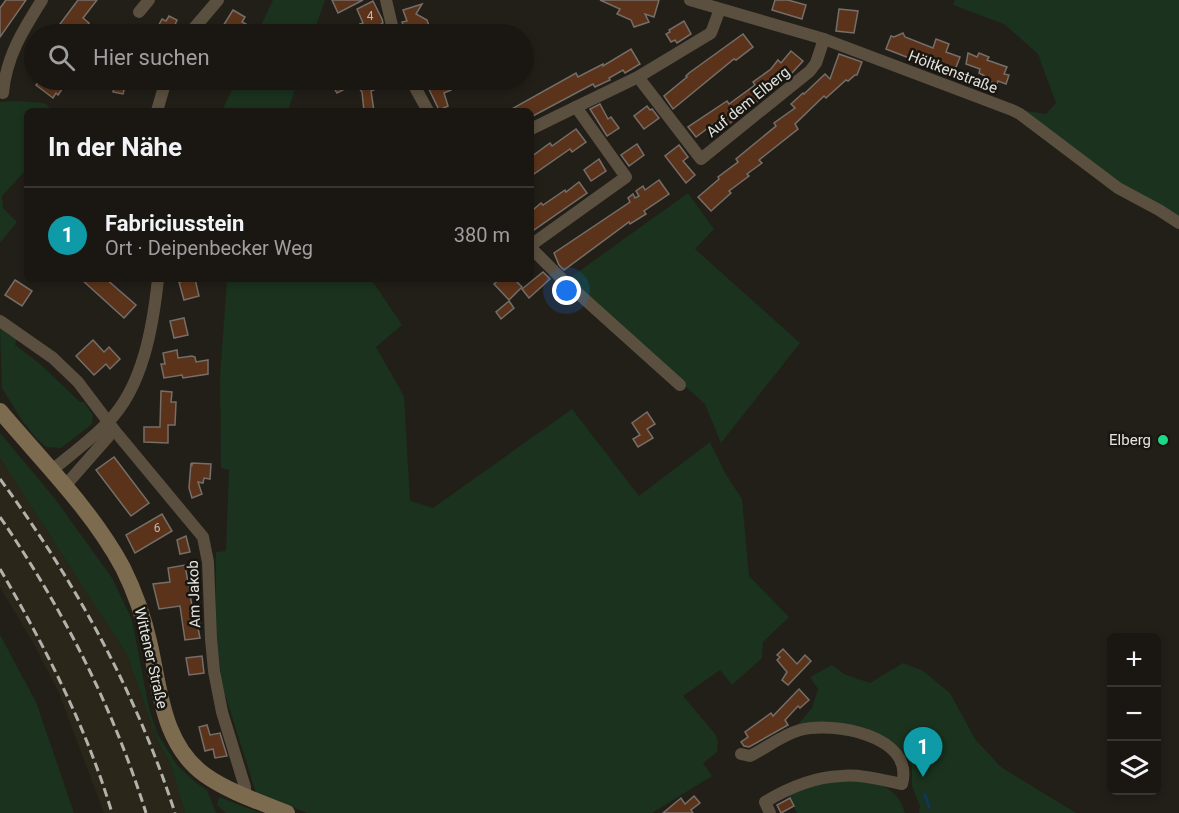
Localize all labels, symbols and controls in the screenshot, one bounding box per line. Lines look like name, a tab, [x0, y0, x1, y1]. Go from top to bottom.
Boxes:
house number: 4	[367, 9, 374, 23]
search box	[24, 24, 534, 90]
icon: search	[45, 41, 78, 74]
text: Hier suchen	[93, 45, 210, 70]
street label: Höltkenstraße	[906, 47, 1000, 97]
street label: Auf dem Elberg	[703, 63, 793, 141]
text: In der Nähe	[48, 132, 182, 162]
text: Fabriciusstein	[105, 211, 244, 236]
text: 1	[62, 223, 73, 247]
text: 380 m	[454, 223, 510, 247]
text: Ort · Deipenbecker Weg	[105, 236, 313, 260]
your location	[552, 276, 581, 305]
place label: Elberg	[1109, 431, 1151, 449]
marker: Elberg	[1156, 433, 1170, 447]
house number: 6	[154, 521, 161, 535]
street label: Am Jakob	[184, 560, 204, 628]
street label: Wittener Straße	[131, 606, 171, 710]
map controls	[1107, 633, 1161, 795]
button: +	[1107, 633, 1161, 687]
button: −	[1107, 687, 1161, 741]
pin: 1	[904, 728, 942, 777]
button: layers	[1107, 741, 1161, 795]

